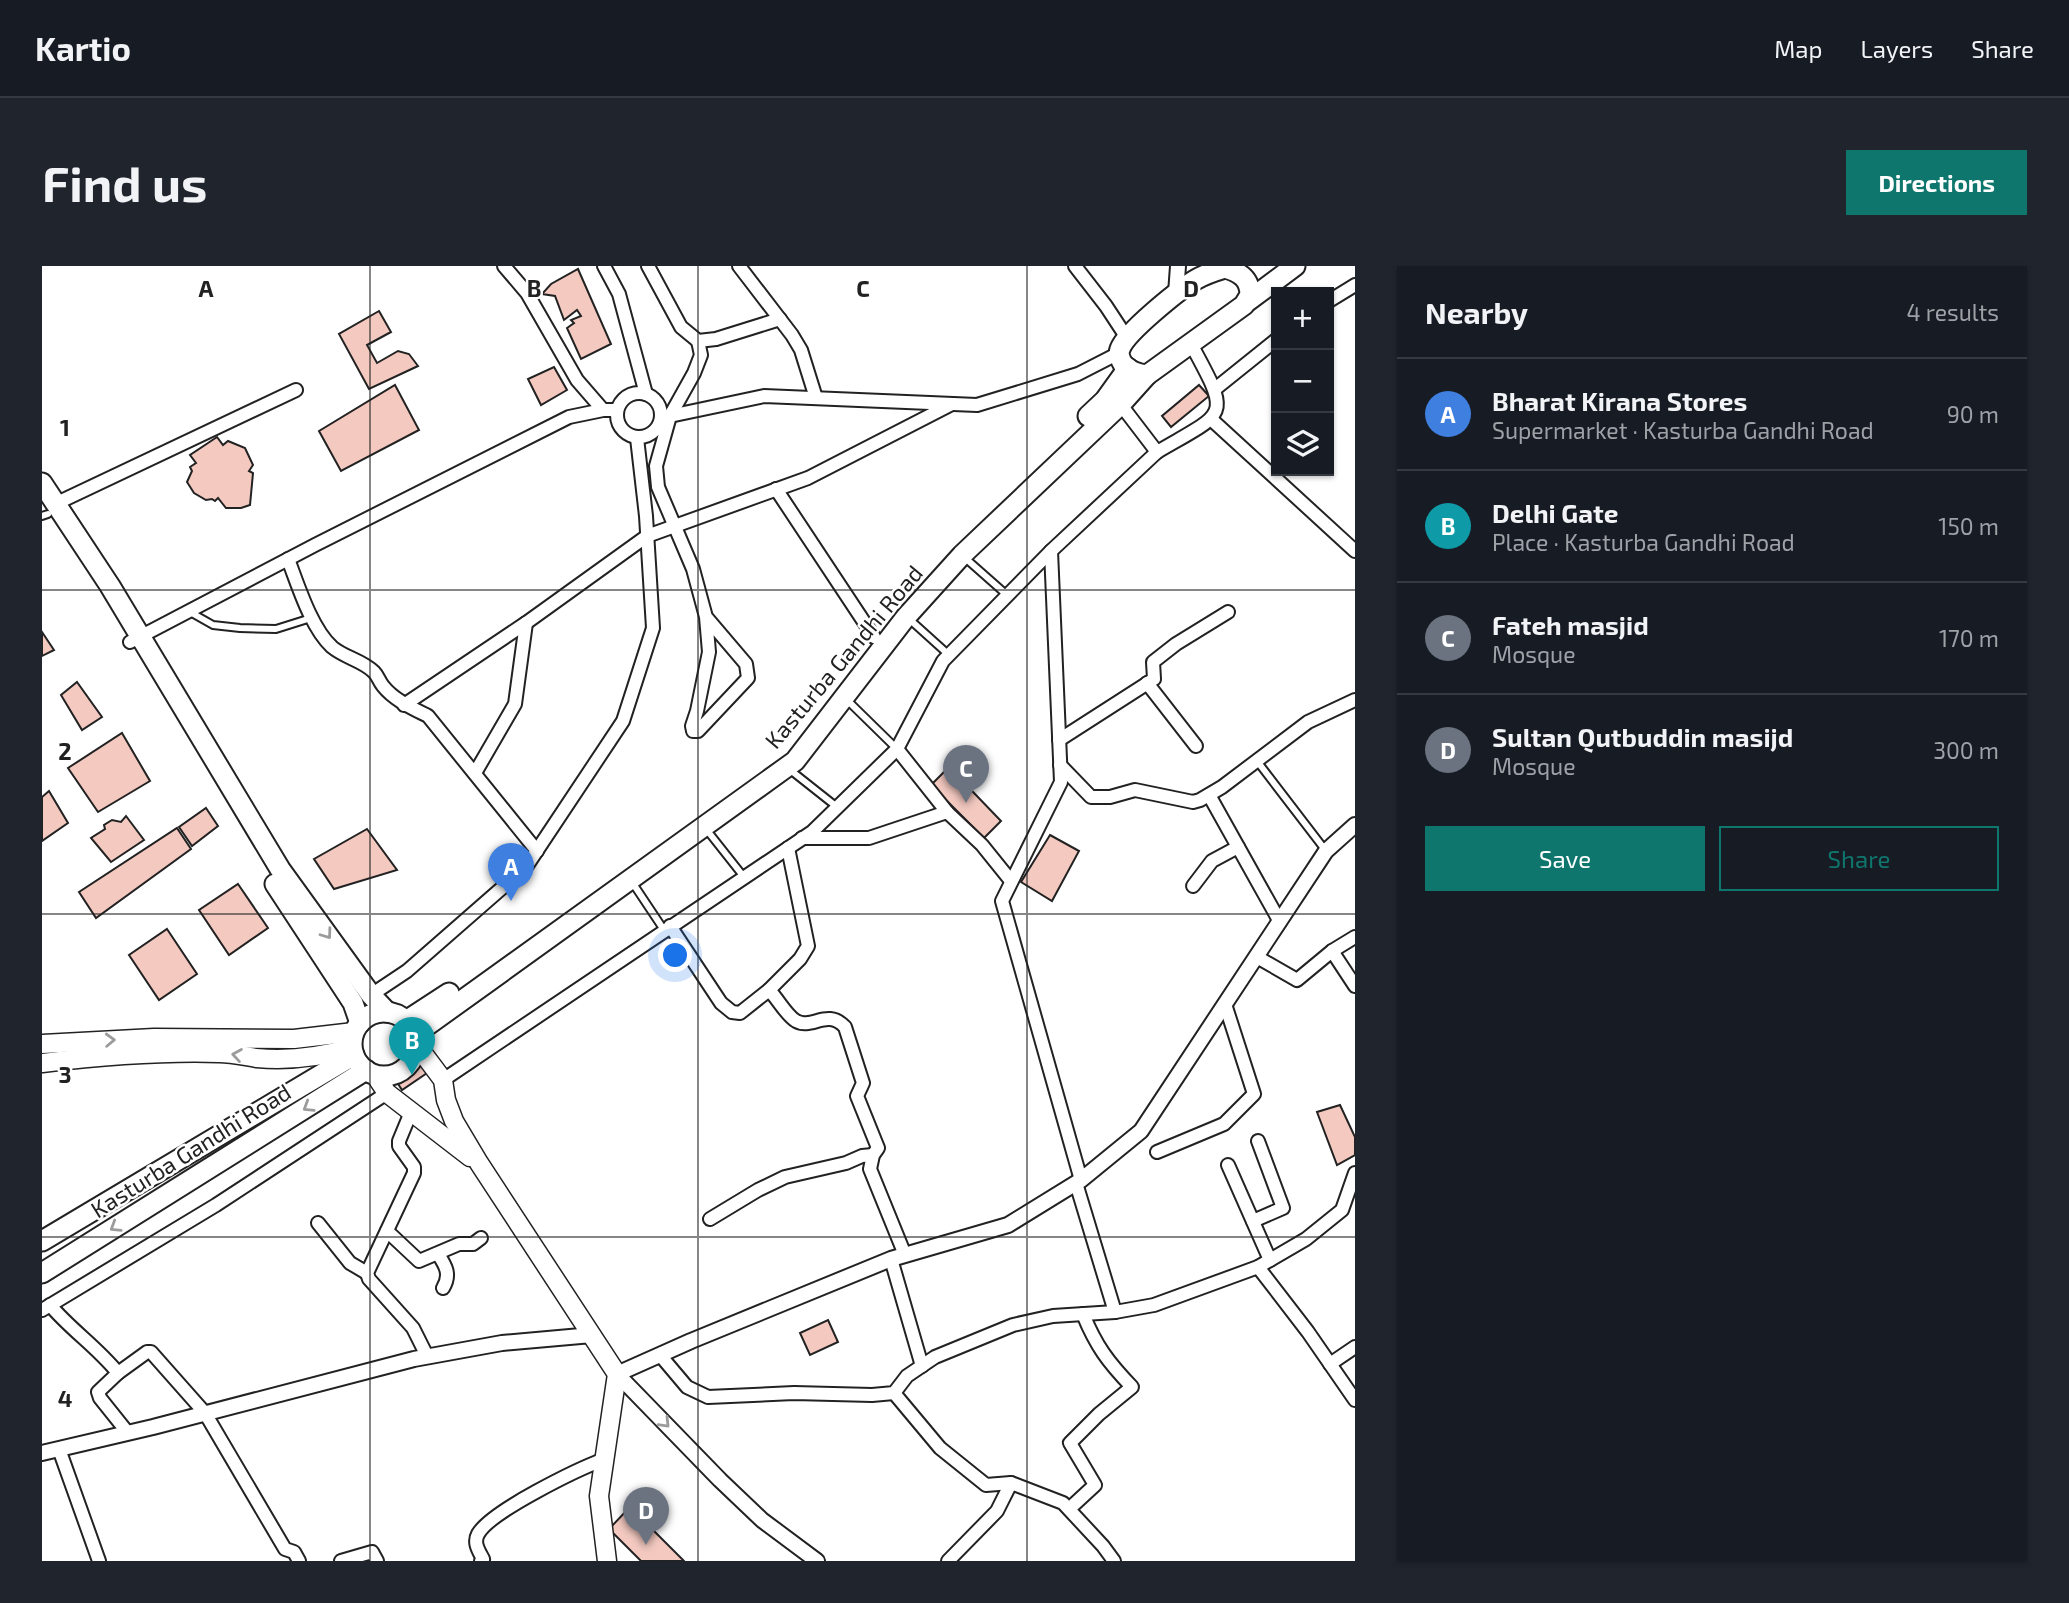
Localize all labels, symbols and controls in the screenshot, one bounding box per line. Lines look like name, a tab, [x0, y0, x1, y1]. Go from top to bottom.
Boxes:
text: Kartio	[35, 28, 131, 68]
text: Map	[1774, 34, 1822, 63]
text: Layers	[1860, 34, 1933, 63]
text: Share	[1971, 34, 2034, 63]
button: Directions	[1846, 150, 2027, 215]
text: Find us	[42, 153, 207, 212]
text: A	[198, 274, 214, 302]
text: B	[527, 274, 541, 302]
text: C	[856, 274, 870, 302]
text: D	[1183, 274, 1199, 302]
map controls	[1271, 287, 1334, 476]
button: +	[1271, 287, 1334, 350]
text: Nearby	[1425, 294, 1528, 330]
text: 4 results	[1907, 298, 1999, 326]
button: −	[1271, 350, 1334, 413]
text: Bharat Kirana Stores	[1492, 385, 1747, 416]
text: A	[1440, 400, 1456, 428]
text: 90 m	[1947, 400, 1999, 428]
text: 1	[60, 413, 70, 441]
button: layers	[1271, 413, 1334, 476]
text: Supermarket · Kasturba Gandhi Road	[1492, 416, 1874, 444]
text: Delhi Gate	[1492, 497, 1618, 528]
text: B	[1441, 512, 1455, 540]
text: 150 m	[1938, 512, 1999, 540]
text: Place · Kasturba Gandhi Road	[1492, 528, 1795, 556]
street label: Kasturba Gandhi Road	[758, 559, 928, 754]
text: Fateh masjid	[1492, 609, 1649, 640]
text: C	[1441, 624, 1455, 652]
text: 170 m	[1939, 624, 1999, 652]
text: Mosque	[1492, 640, 1576, 668]
text: Sultan Qutbuddin masijd	[1492, 721, 1793, 752]
text: D	[1440, 736, 1456, 764]
text: 300 m	[1933, 736, 1999, 764]
text: 2	[58, 737, 72, 765]
pin: C	[943, 745, 989, 803]
text: Mosque	[1492, 752, 1576, 780]
button: Save	[1425, 826, 1705, 891]
button: Share	[1719, 826, 1999, 891]
pin: A	[488, 843, 534, 901]
one-way arrow	[319, 926, 331, 939]
your location	[658, 938, 692, 972]
pin: B	[389, 1017, 435, 1075]
one-way arrow	[105, 1032, 116, 1047]
one-way arrow	[231, 1047, 243, 1062]
text: 3	[58, 1060, 72, 1088]
street label: Kasturba Gandhi Road	[85, 1077, 296, 1223]
one-way arrow	[303, 1099, 316, 1112]
one-way arrow	[110, 1219, 123, 1232]
text: 4	[58, 1384, 72, 1412]
one-way arrow	[656, 1415, 669, 1428]
pin: D	[623, 1487, 669, 1545]

